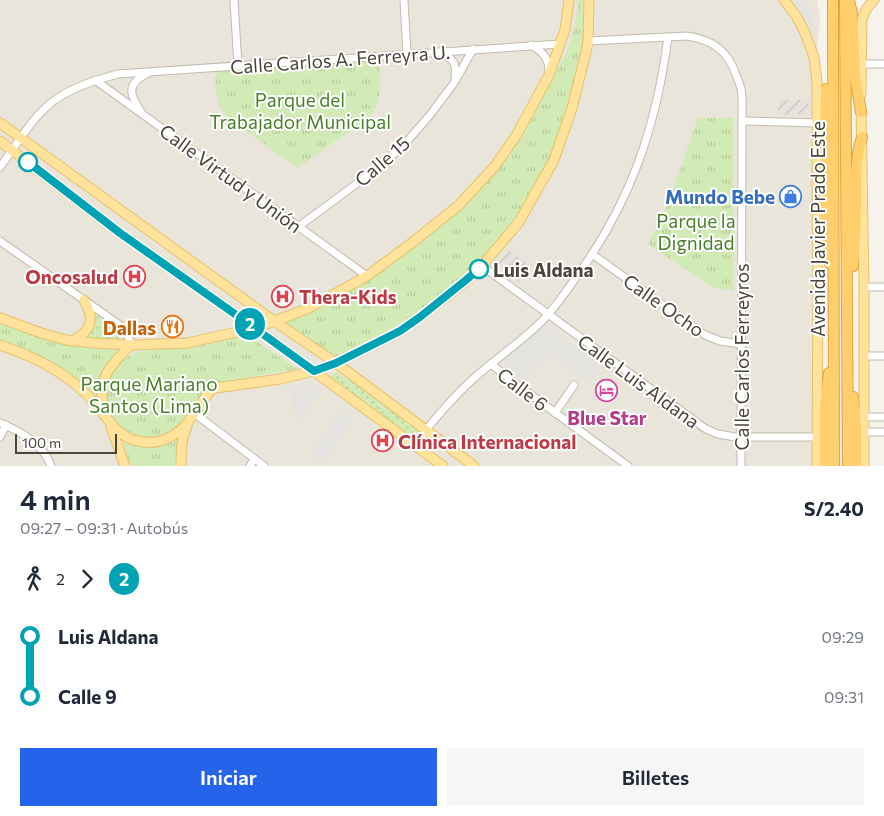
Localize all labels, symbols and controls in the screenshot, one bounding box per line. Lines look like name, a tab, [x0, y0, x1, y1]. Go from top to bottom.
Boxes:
street label: Calle Carlos A. Ferreyra U.	[229, 40, 451, 78]
park label: Parque del Trabajador Municipal	[209, 88, 391, 133]
street label: Calle Virtud y Unión	[155, 119, 307, 237]
street label: Avenida Javier Prado Este	[806, 121, 829, 337]
street label: Calle 15	[350, 131, 414, 191]
unlabelled marker	[18, 152, 38, 172]
shop icon: Mundo Bebe	[779, 184, 803, 208]
place label: Mundo Bebe	[665, 185, 775, 208]
park label: Parque la Dignidad	[656, 209, 736, 254]
place label: Luis Aldana	[493, 258, 594, 281]
marker: Luis Aldana	[469, 259, 489, 279]
street label: Calle Carlos Ferreyros	[730, 263, 753, 451]
hospital icon: Oncosalud	[122, 264, 146, 288]
place label: Oncosalud	[25, 265, 118, 288]
street label: Calle Ocho	[619, 269, 709, 341]
hospital icon: Thera-Kids	[271, 284, 295, 308]
place label: Thera-Kids	[299, 285, 397, 308]
line badge: 2	[234, 308, 266, 340]
text: 2	[245, 313, 255, 335]
restaurant icon: Dallas	[160, 315, 184, 339]
place label: Dallas	[103, 316, 156, 339]
street label: Calle Luis Aldana	[574, 329, 704, 433]
street label: Calle 6	[493, 362, 553, 416]
park label: Parque Mariano Santos (Lima)	[80, 372, 218, 417]
hotel icon: Blue Star	[595, 379, 619, 403]
place label: Blue Star	[567, 406, 647, 429]
hospital icon: Clínica Internacional	[370, 429, 394, 453]
place label: Clínica Internacional	[398, 430, 576, 453]
scale bar	[15, 431, 118, 454]
text: 100 m	[22, 434, 61, 451]
text: 4 min	[20, 482, 91, 516]
text: S/2.40	[804, 497, 864, 520]
text: 09:27 – 09:31 · Autobús	[20, 518, 188, 537]
icon: walk	[20, 565, 48, 593]
icon: forward	[73, 565, 101, 593]
text: 2	[119, 568, 129, 590]
text: 2	[56, 569, 65, 588]
text: Luis Aldana	[58, 625, 159, 648]
text: 09:29	[822, 627, 864, 646]
text: Calle 9	[58, 685, 117, 708]
text: 09:31	[824, 687, 864, 706]
button: Iniciar	[20, 748, 437, 806]
button: Billetes	[447, 748, 864, 806]

